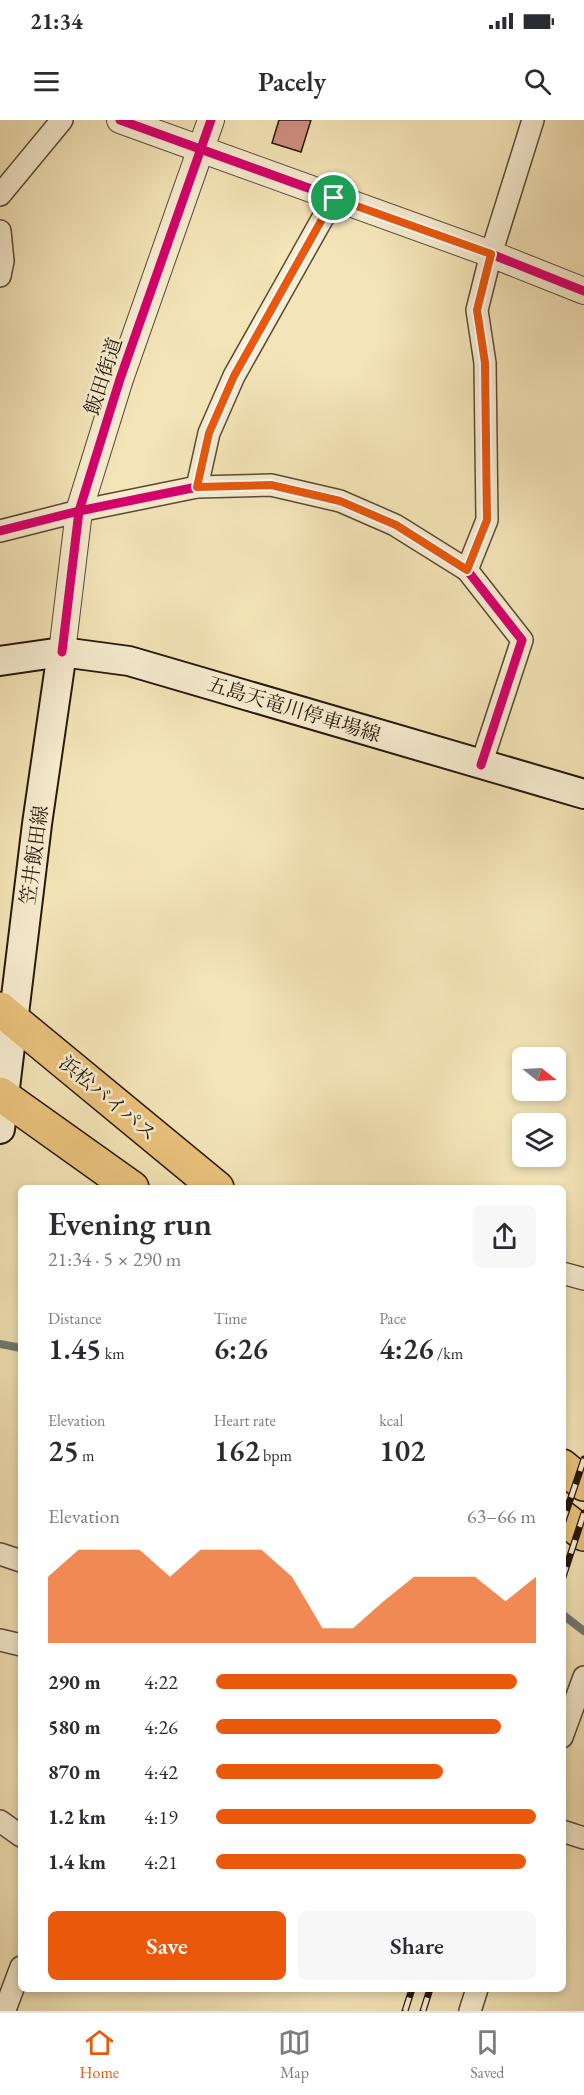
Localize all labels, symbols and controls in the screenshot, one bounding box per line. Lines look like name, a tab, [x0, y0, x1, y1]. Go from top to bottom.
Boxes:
text: 21:34	[30, 7, 83, 36]
text: Pacely	[258, 64, 326, 99]
icon: menu	[30, 65, 63, 98]
icon: search	[521, 65, 554, 98]
pin	[308, 172, 359, 223]
icon: arrive	[317, 181, 350, 214]
street label: 飯田街道	[78, 334, 128, 418]
street label: 五島天竜川停車場線	[204, 670, 384, 748]
street label: 笠井飯田線	[14, 804, 54, 906]
north arrow	[512, 1047, 566, 1101]
map controls	[512, 1047, 566, 1167]
street label: 浜松バイパス	[54, 1050, 162, 1146]
button: layers	[512, 1113, 566, 1167]
text: Evening run	[48, 1202, 212, 1245]
button: share	[473, 1205, 536, 1268]
text: 21:34 · 5 × 290 m	[48, 1246, 181, 1272]
text: Distance	[48, 1308, 101, 1329]
text: Time	[214, 1308, 247, 1329]
text: Pace	[379, 1308, 406, 1329]
text: 1.45	[48, 1329, 101, 1368]
text: 6:26	[214, 1329, 268, 1368]
text: 4:26	[379, 1329, 434, 1368]
text: km	[101, 1343, 125, 1364]
text: /km	[434, 1343, 463, 1364]
text: Elevation	[48, 1410, 106, 1431]
text: Heart rate	[214, 1410, 276, 1431]
text: kcal	[379, 1410, 403, 1431]
text: 25	[48, 1431, 79, 1470]
text: 162	[214, 1431, 260, 1470]
text: 102	[379, 1431, 426, 1470]
text: m	[79, 1445, 94, 1466]
text: bpm	[260, 1445, 292, 1466]
text: Elevation	[48, 1503, 120, 1529]
text: 63–66 m	[467, 1503, 536, 1529]
text: 290 m	[48, 1669, 101, 1695]
text: 4:22	[144, 1669, 178, 1695]
text: 580 m	[48, 1714, 101, 1740]
text: 4:26	[144, 1714, 178, 1740]
text: 870 m	[48, 1759, 101, 1785]
text: 4:42	[144, 1759, 178, 1785]
text: 1.2 km	[48, 1804, 106, 1830]
text: 4:19	[144, 1804, 178, 1830]
text: 1.4 km	[48, 1849, 106, 1875]
text: 4:21	[144, 1849, 178, 1875]
button: Save	[48, 1911, 286, 1980]
button: Share	[298, 1911, 536, 1980]
tab: Home	[80, 2026, 119, 2083]
tab: Map	[278, 2026, 311, 2083]
tab: Saved	[470, 2026, 504, 2083]

